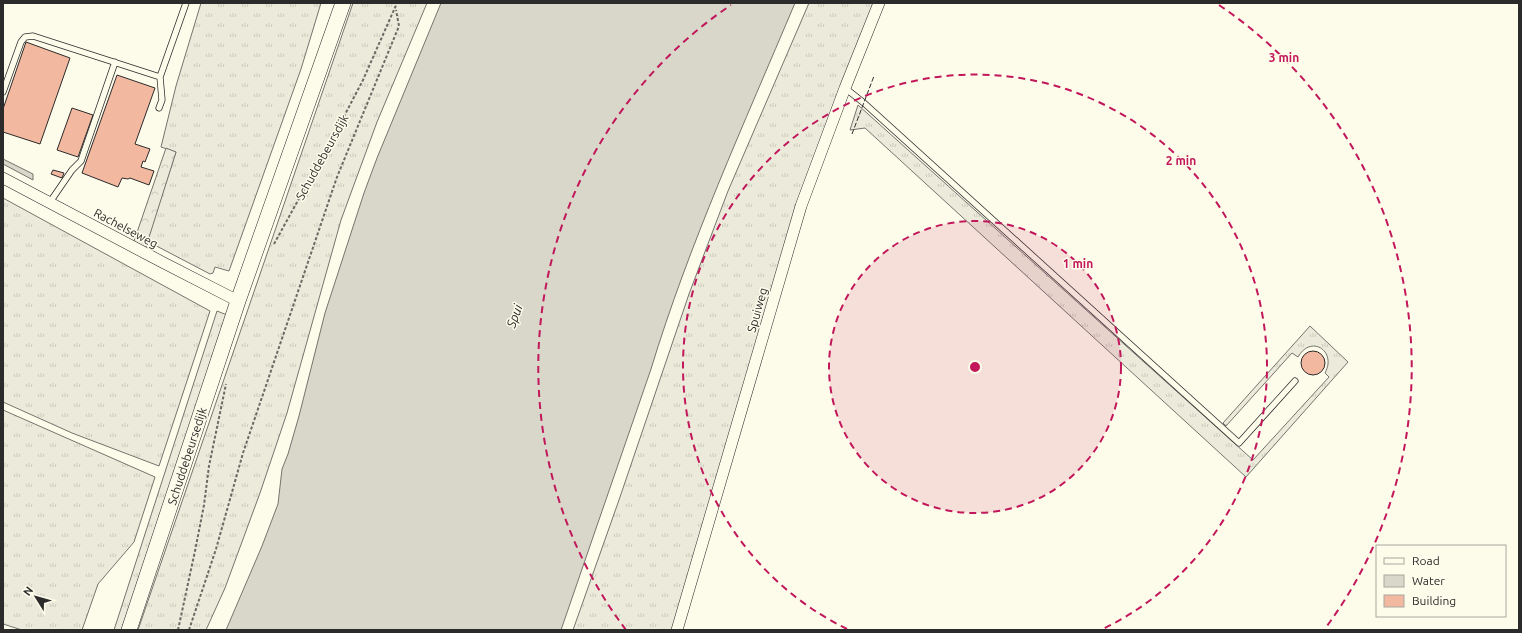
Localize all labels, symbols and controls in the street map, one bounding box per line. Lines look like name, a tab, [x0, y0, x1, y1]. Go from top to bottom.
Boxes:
text: 3 min	[1269, 51, 1299, 64]
street label: Schuddebeursdijk	[293, 112, 351, 202]
text: 2 min	[1166, 154, 1196, 167]
street label: Rachelseweg	[92, 206, 160, 250]
text: 1 min	[1063, 257, 1093, 270]
street label: Spuiweg	[744, 286, 770, 334]
water label: Spui	[503, 302, 525, 331]
centre of rings	[968, 360, 982, 374]
street label: Schuddebeursedijk	[165, 405, 209, 507]
legend	[1376, 545, 1506, 617]
text: Road	[1412, 554, 1440, 567]
text: Water	[1412, 574, 1445, 587]
north arrow	[16, 577, 56, 617]
text: N	[21, 584, 35, 598]
text: Building	[1412, 594, 1456, 607]

